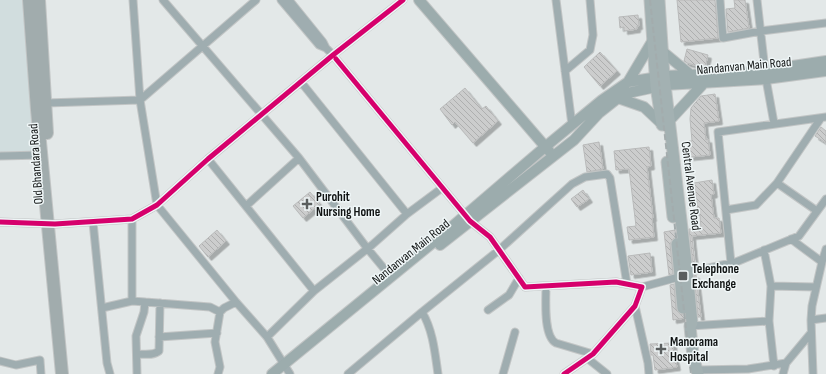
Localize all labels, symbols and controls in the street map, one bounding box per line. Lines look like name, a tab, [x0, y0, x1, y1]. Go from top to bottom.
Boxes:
street label: Nandanvan Main Road	[696, 54, 792, 78]
street label: Old Bhandara Road	[25, 123, 47, 205]
street label: Central Avenue Road	[678, 141, 704, 231]
place label: Purohit Nursing Home	[316, 189, 381, 220]
marker: Purohit Nursing Home	[301, 198, 313, 210]
street label: Nandanvan Main Road	[369, 216, 453, 288]
place label: Telephone Exchange	[692, 261, 739, 292]
marker: Telephone Exchange	[677, 270, 689, 282]
place label: Manorama Hospital	[670, 334, 718, 365]
marker: Manorama Hospital	[655, 343, 667, 355]

